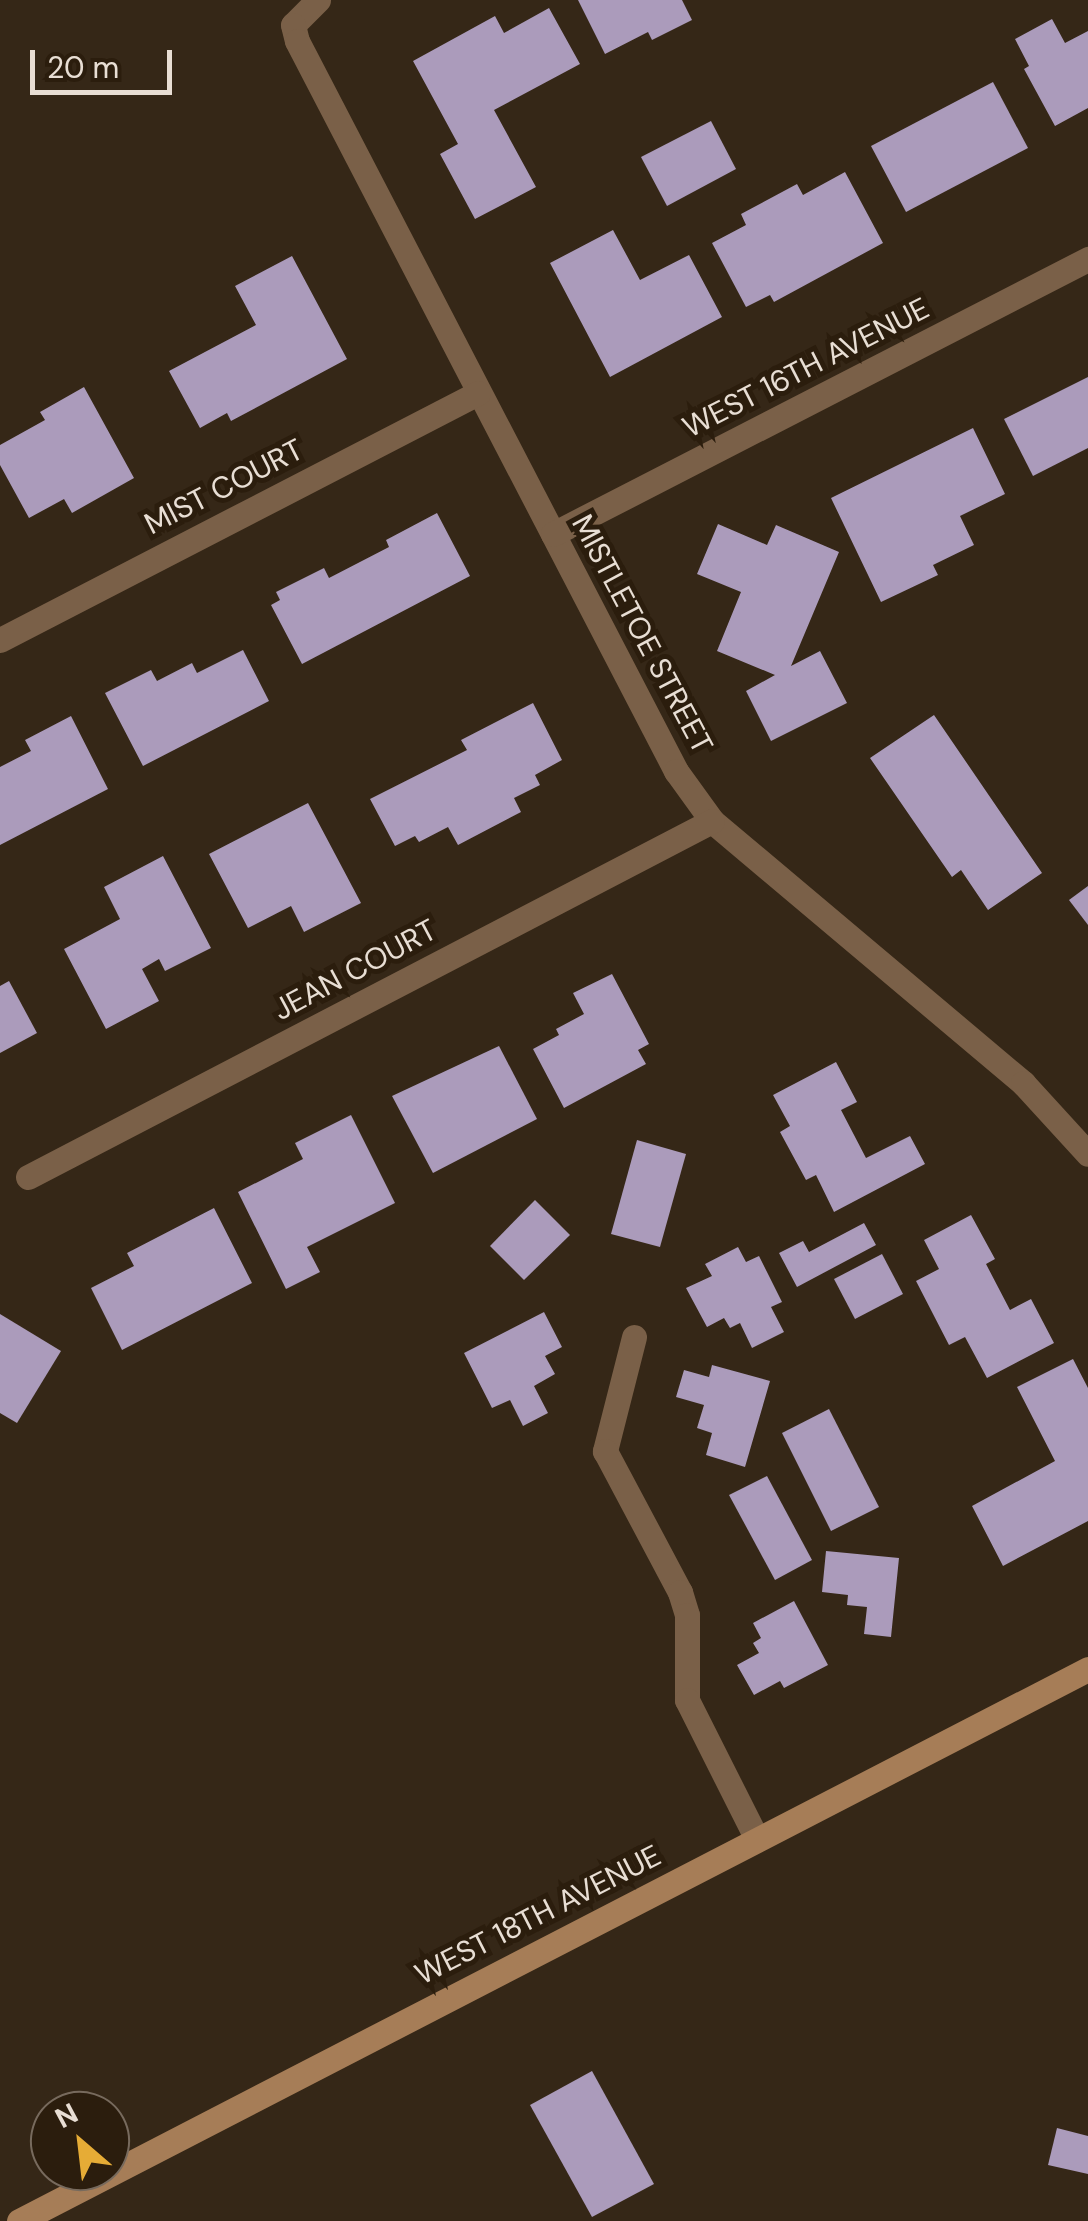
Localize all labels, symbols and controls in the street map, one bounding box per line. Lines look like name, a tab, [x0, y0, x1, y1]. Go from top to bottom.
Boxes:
scale bar	[35, 30, 178, 92]
text: 20 m	[47, 48, 119, 87]
street label: WEST 16TH AVENUE	[677, 290, 935, 446]
street label: MIST COURT	[139, 432, 309, 542]
street label: MISTLETOE STREET	[564, 509, 720, 759]
street label: JEAN COURT	[267, 912, 443, 1028]
street label: WEST 18TH AVENUE	[409, 1837, 667, 1993]
north arrow	[30, 2091, 130, 2191]
text: N	[49, 2095, 84, 2137]

